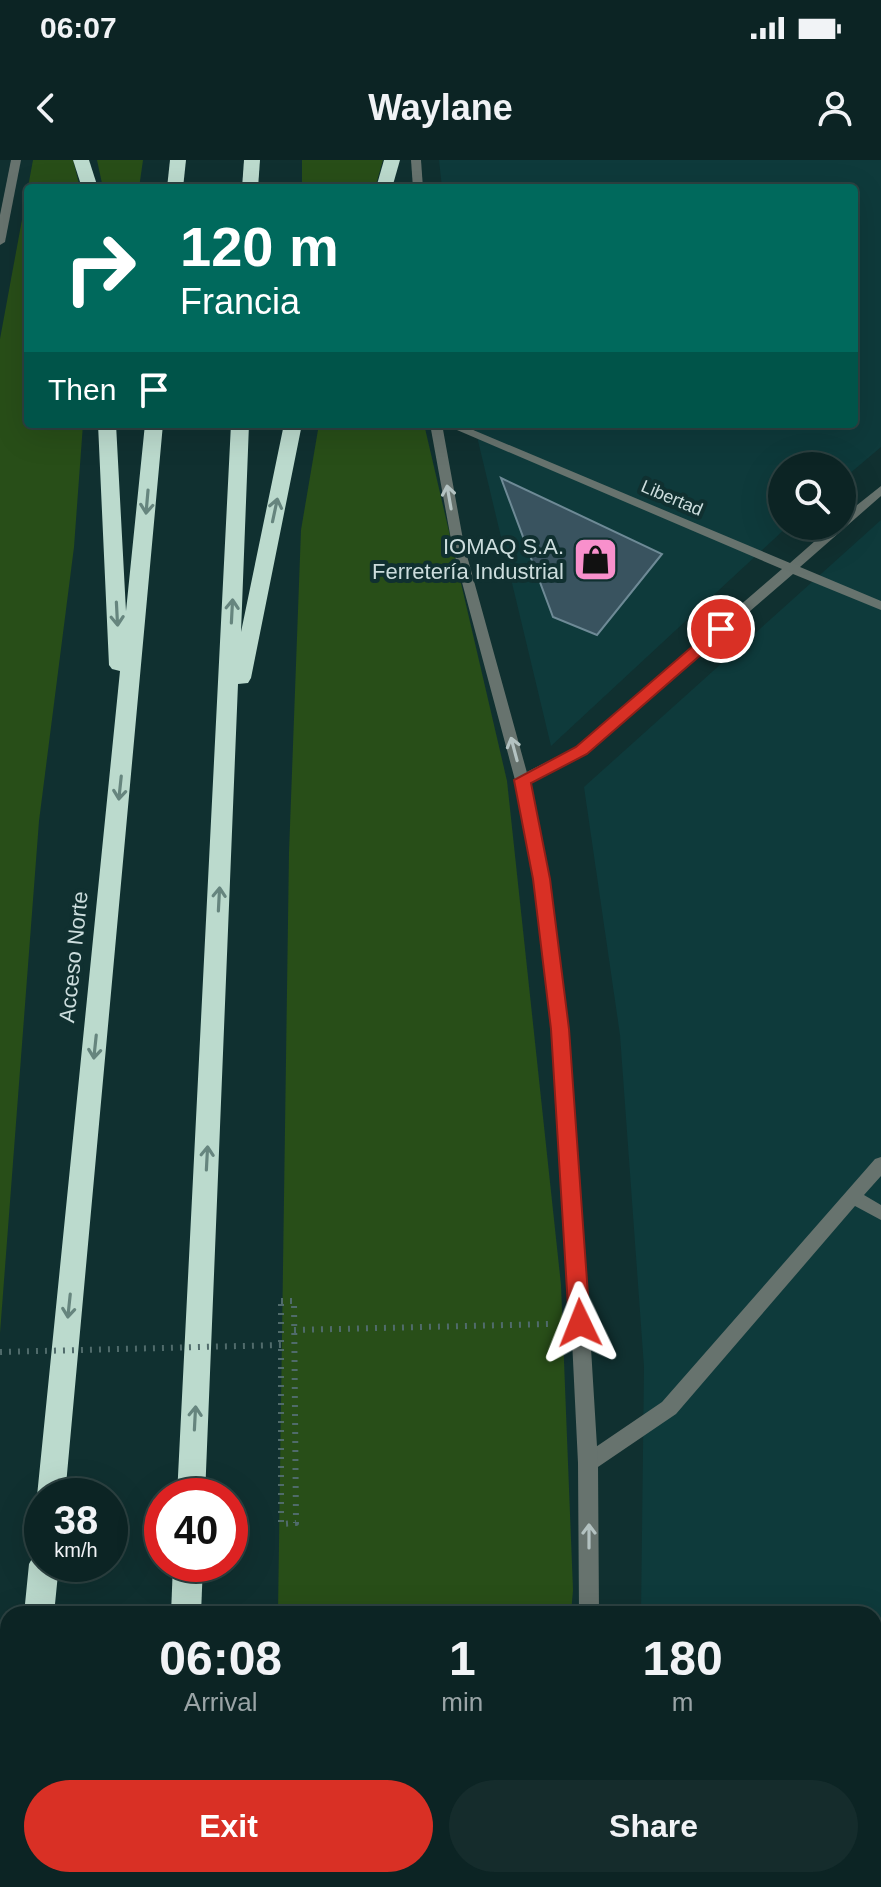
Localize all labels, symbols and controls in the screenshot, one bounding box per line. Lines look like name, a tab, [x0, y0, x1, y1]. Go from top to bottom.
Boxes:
text: 06:07	[40, 11, 117, 44]
icon: back	[24, 86, 68, 130]
icon: person	[813, 86, 857, 130]
text: Waylane	[368, 87, 513, 128]
text: 120 m	[180, 215, 339, 278]
icon: right	[48, 216, 152, 320]
text: Francia	[180, 281, 300, 322]
icon: arrive	[132, 368, 176, 412]
text: Then	[48, 373, 116, 406]
map controls	[768, 452, 856, 540]
button: search	[768, 452, 856, 540]
street label: Libertad	[638, 476, 706, 520]
one-way arrow	[441, 485, 456, 511]
one-way arrow	[139, 488, 154, 515]
one-way arrow	[269, 497, 284, 523]
place label: IOMAQ S.A. Ferretería Industrial	[372, 534, 564, 584]
shop icon: IOMAQ S.A. Ferretería Industrial	[571, 535, 619, 583]
pin	[687, 595, 755, 663]
one-way arrow	[224, 598, 239, 625]
one-way arrow	[109, 600, 124, 627]
icon: arrive	[699, 607, 743, 651]
one-way arrow	[505, 737, 520, 763]
one-way arrow	[112, 775, 127, 801]
one-way arrow	[212, 886, 227, 913]
street label: Acceso Norte	[54, 890, 93, 1024]
one-way arrow	[87, 1033, 102, 1060]
one-way arrow	[200, 1145, 215, 1172]
position arrow	[538, 1281, 622, 1365]
one-way arrow	[62, 1292, 77, 1319]
one-way arrow	[188, 1405, 203, 1432]
speed limit sign: 40	[144, 1478, 248, 1582]
text: 38	[54, 1498, 98, 1542]
one-way arrow	[581, 1523, 597, 1550]
text: km/h	[54, 1539, 98, 1561]
text: 06:08	[159, 1632, 282, 1685]
text: 1	[449, 1632, 476, 1685]
text: 180	[643, 1632, 723, 1685]
text: Arrival	[184, 1687, 258, 1717]
text: min	[441, 1687, 483, 1717]
text: m	[672, 1687, 693, 1717]
button: Exit	[24, 1780, 433, 1872]
button: Share	[449, 1780, 858, 1872]

